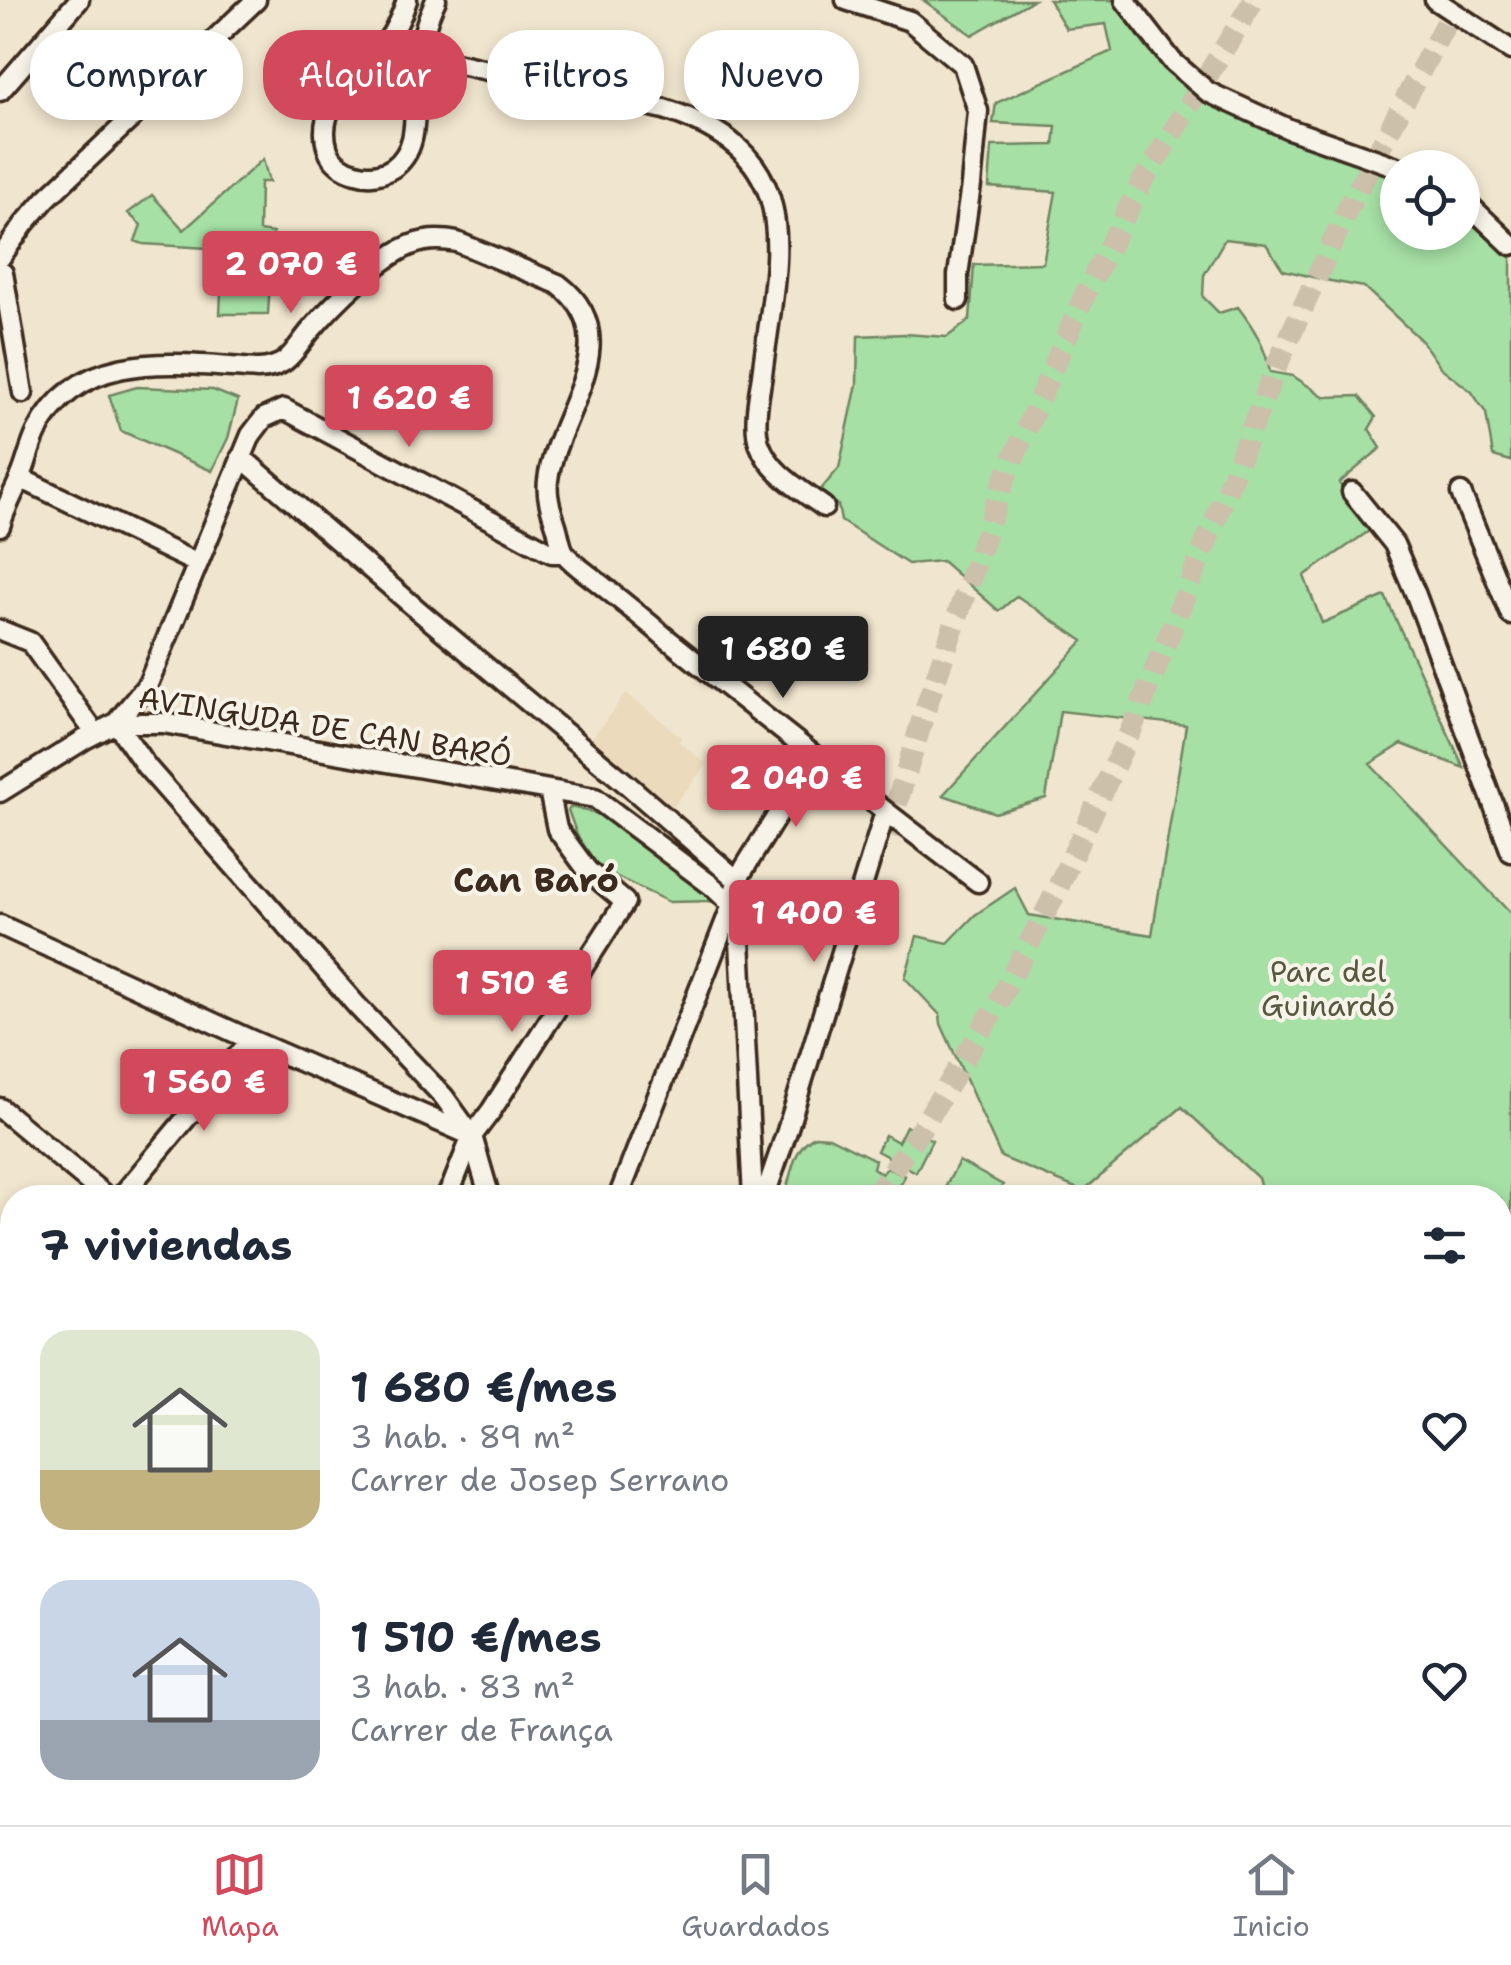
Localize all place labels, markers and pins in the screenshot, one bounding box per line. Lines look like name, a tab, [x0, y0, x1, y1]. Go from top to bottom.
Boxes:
pin: 2 070 €	[199, 231, 383, 316]
pin: 1 620 €	[317, 365, 501, 450]
pin: 1 680 €	[691, 616, 875, 701]
pin: 2 040 €	[704, 745, 888, 830]
pin: 1 400 €	[722, 880, 906, 965]
pin: 1 510 €	[420, 950, 604, 1035]
pin: 1 560 €	[112, 1049, 296, 1134]

